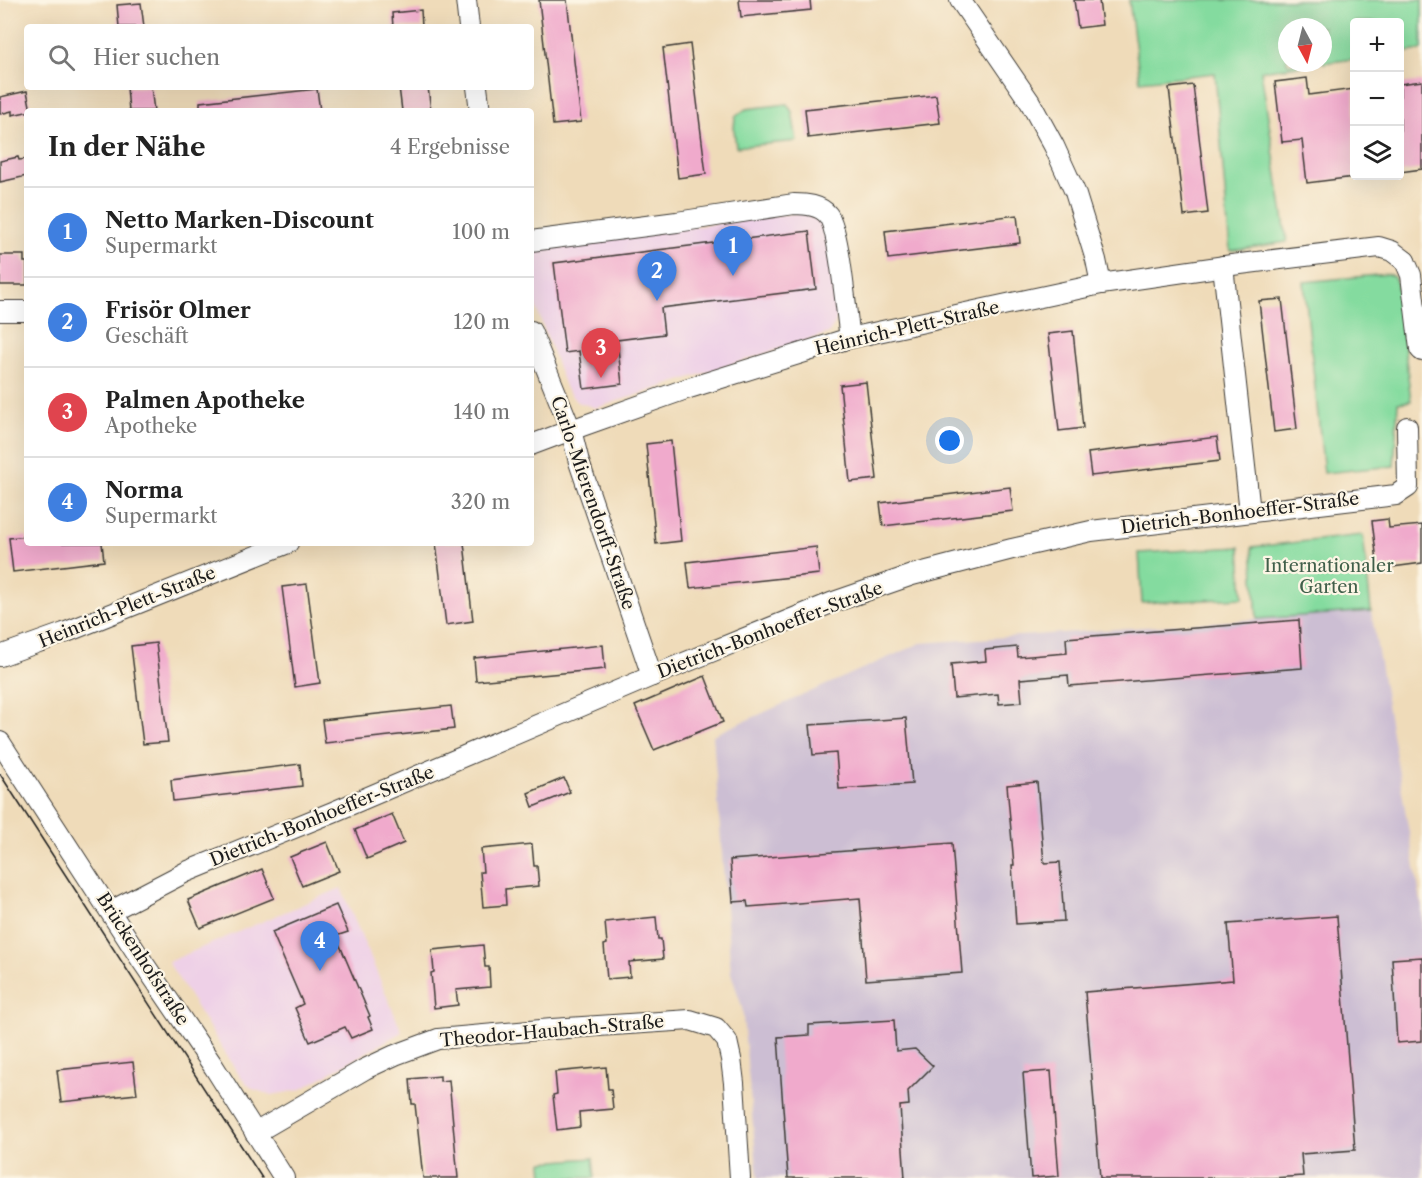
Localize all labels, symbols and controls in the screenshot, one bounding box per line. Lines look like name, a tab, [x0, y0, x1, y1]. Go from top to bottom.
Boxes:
north arrow	[1278, 18, 1332, 72]
map controls	[1350, 18, 1404, 180]
button: +	[1350, 18, 1404, 72]
search box	[24, 24, 534, 90]
icon: search	[45, 41, 78, 74]
text: Hier suchen	[93, 44, 220, 71]
button: −	[1350, 72, 1404, 126]
button: layers	[1350, 126, 1404, 180]
text: In der Nähe	[48, 131, 205, 163]
text: 4 Ergebnisse	[390, 135, 510, 159]
text: Netto Marken-Discount	[105, 207, 374, 234]
text: 1	[63, 220, 72, 244]
text: 100 m	[452, 220, 510, 244]
pin: 1	[714, 226, 752, 276]
text: Supermarkt	[105, 234, 217, 258]
pin: 2	[638, 252, 676, 301]
street label: Heinrich-Plett-Straße	[813, 296, 1001, 360]
text: Frisör Olmer	[105, 297, 251, 324]
text: 2	[62, 310, 73, 334]
text: 120 m	[453, 310, 510, 334]
text: Geschäft	[105, 324, 188, 348]
pin: 3	[582, 328, 620, 378]
text: Palmen Apotheke	[105, 387, 305, 414]
street label: Carlo-Mierendorff-Straße	[546, 393, 640, 613]
text: 3	[62, 400, 73, 424]
text: 140 m	[453, 400, 510, 424]
text: Apotheke	[105, 414, 197, 438]
your location	[935, 426, 964, 455]
text: Norma	[105, 477, 183, 504]
street label: Dietrich-Bonhoeffer-Straße	[1120, 487, 1360, 539]
text: 4	[62, 490, 73, 514]
text: 320 m	[451, 490, 510, 514]
text: Supermarkt	[105, 504, 217, 528]
park label: Internationaler Garten	[1264, 555, 1394, 598]
street label: Heinrich-Plett-Straße	[35, 561, 219, 653]
street label: Dietrich-Bonhoeffer-Straße	[654, 577, 886, 683]
street label: Dietrich-Bonhoeffer-Straße	[207, 761, 437, 871]
street label: Brückenhofstraße	[92, 889, 194, 1029]
pin: 4	[300, 922, 340, 971]
street label: Theodor-Haubach-Straße	[439, 1010, 665, 1052]

